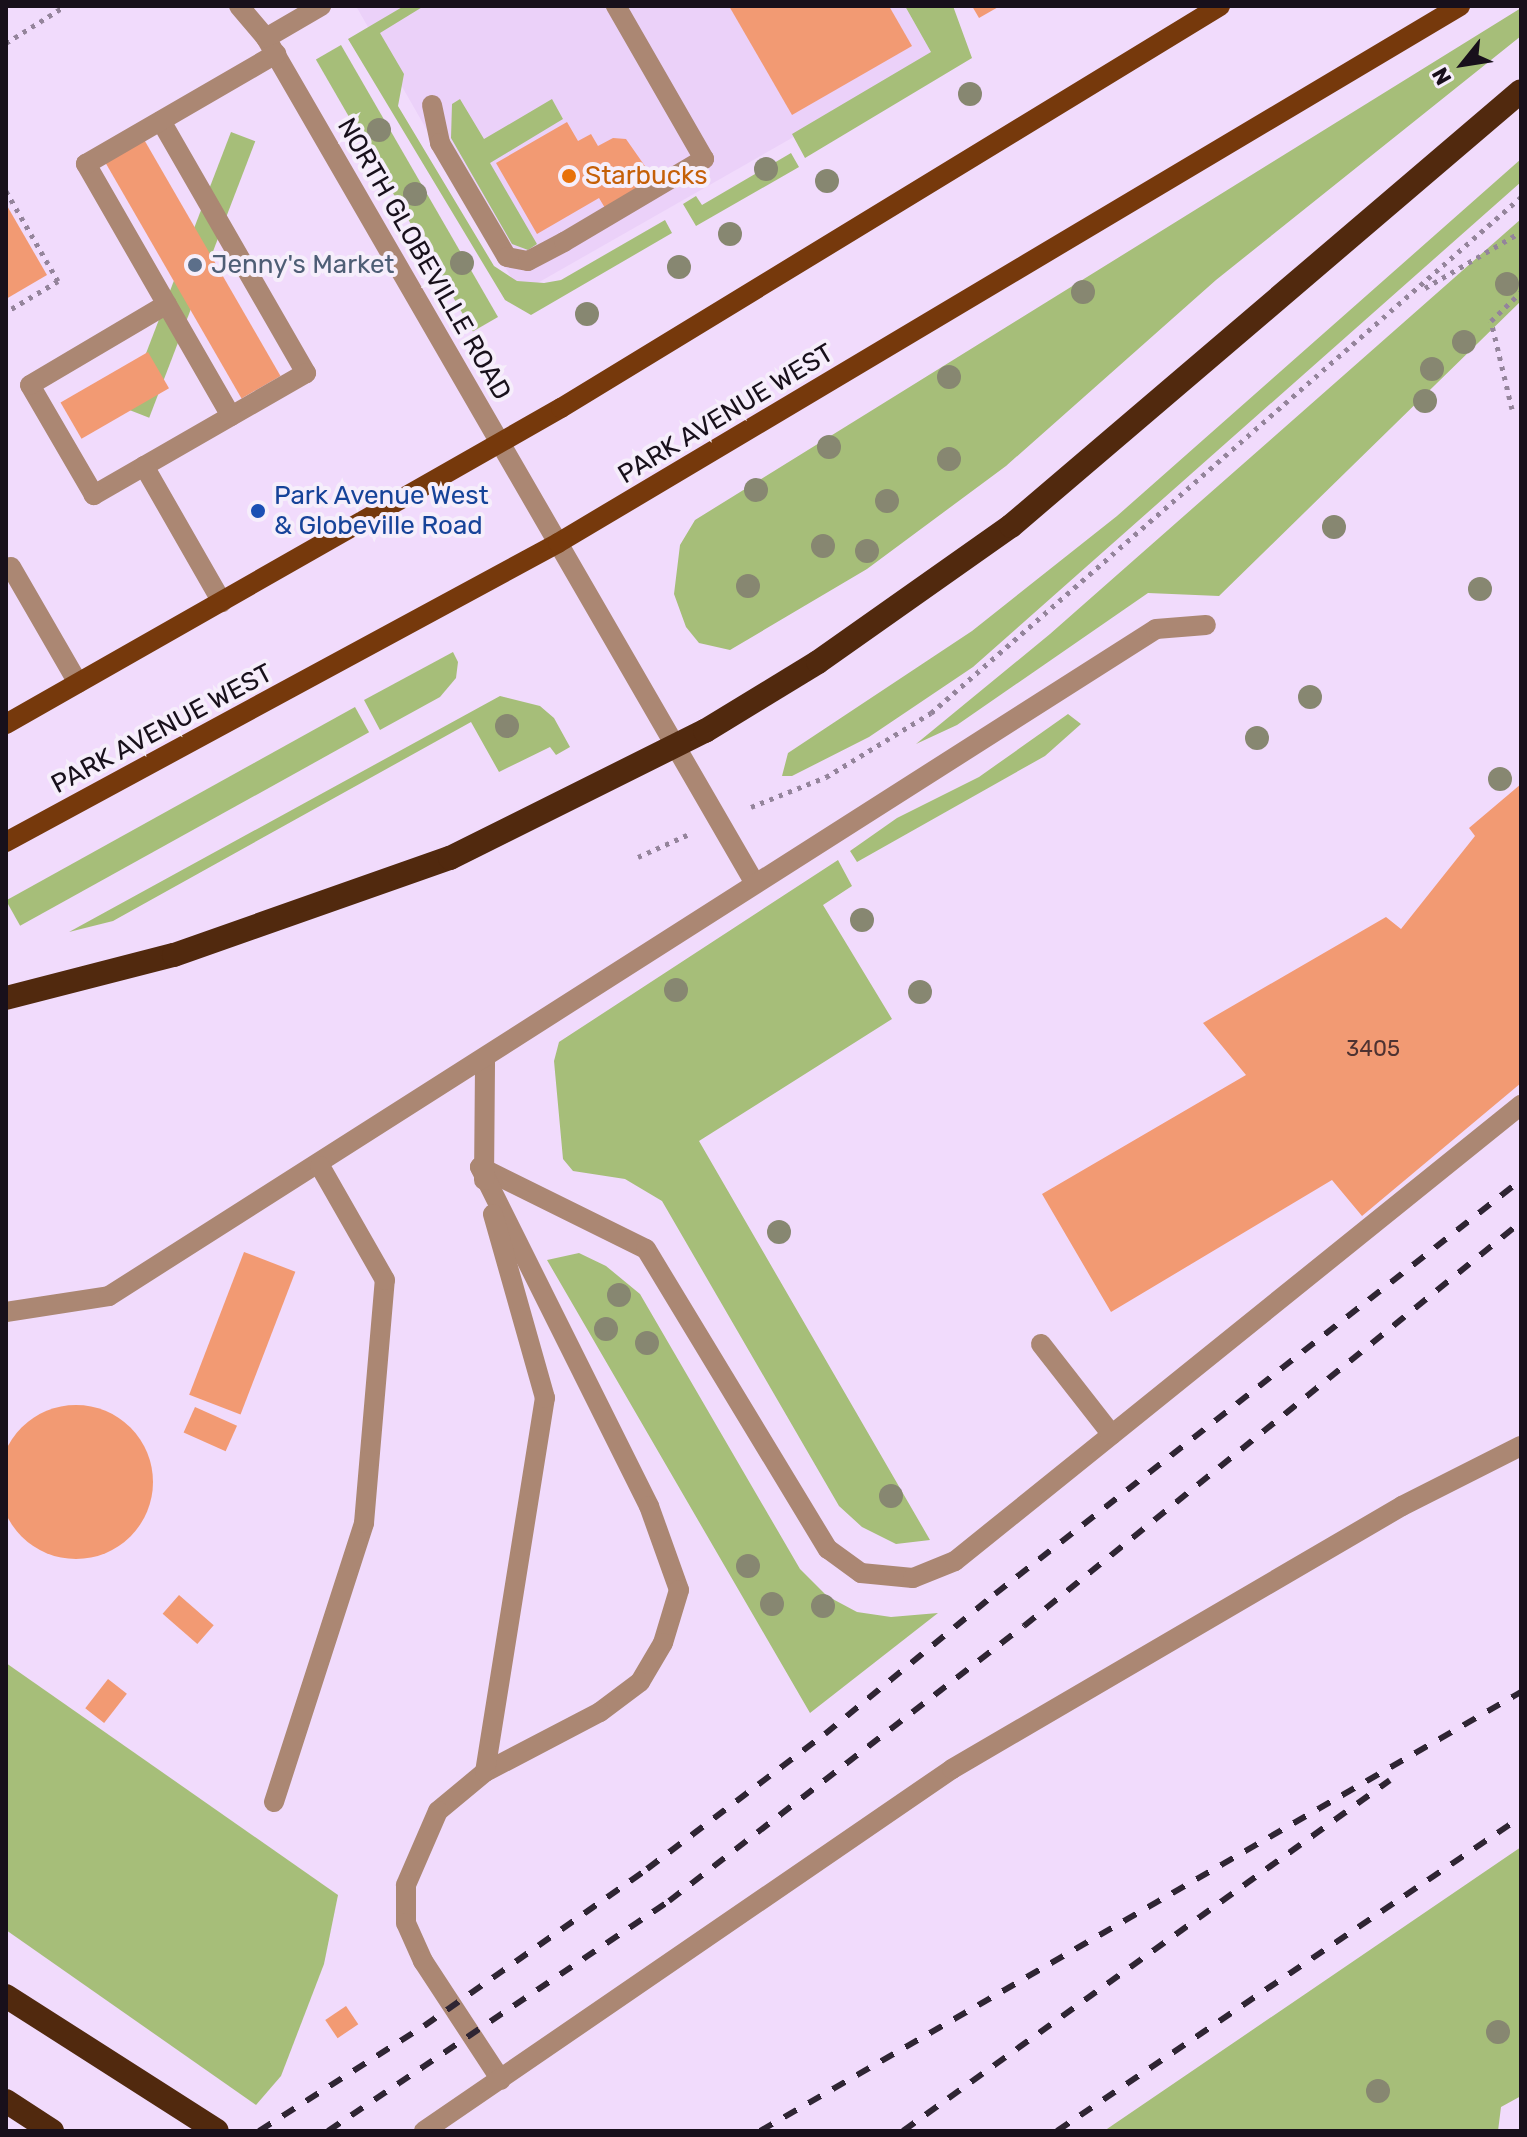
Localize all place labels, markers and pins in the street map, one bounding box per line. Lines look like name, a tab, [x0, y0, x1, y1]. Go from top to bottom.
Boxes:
place label: Starbucks	[585, 160, 707, 192]
marker: Starbucks	[560, 167, 578, 185]
place label: Jenny's Market	[211, 249, 395, 281]
marker: Jenny's Market	[186, 256, 204, 274]
place label: Park Avenue West & Globeville Road	[274, 480, 490, 542]
marker: Park Avenue West & Globeville Road	[249, 502, 267, 520]

